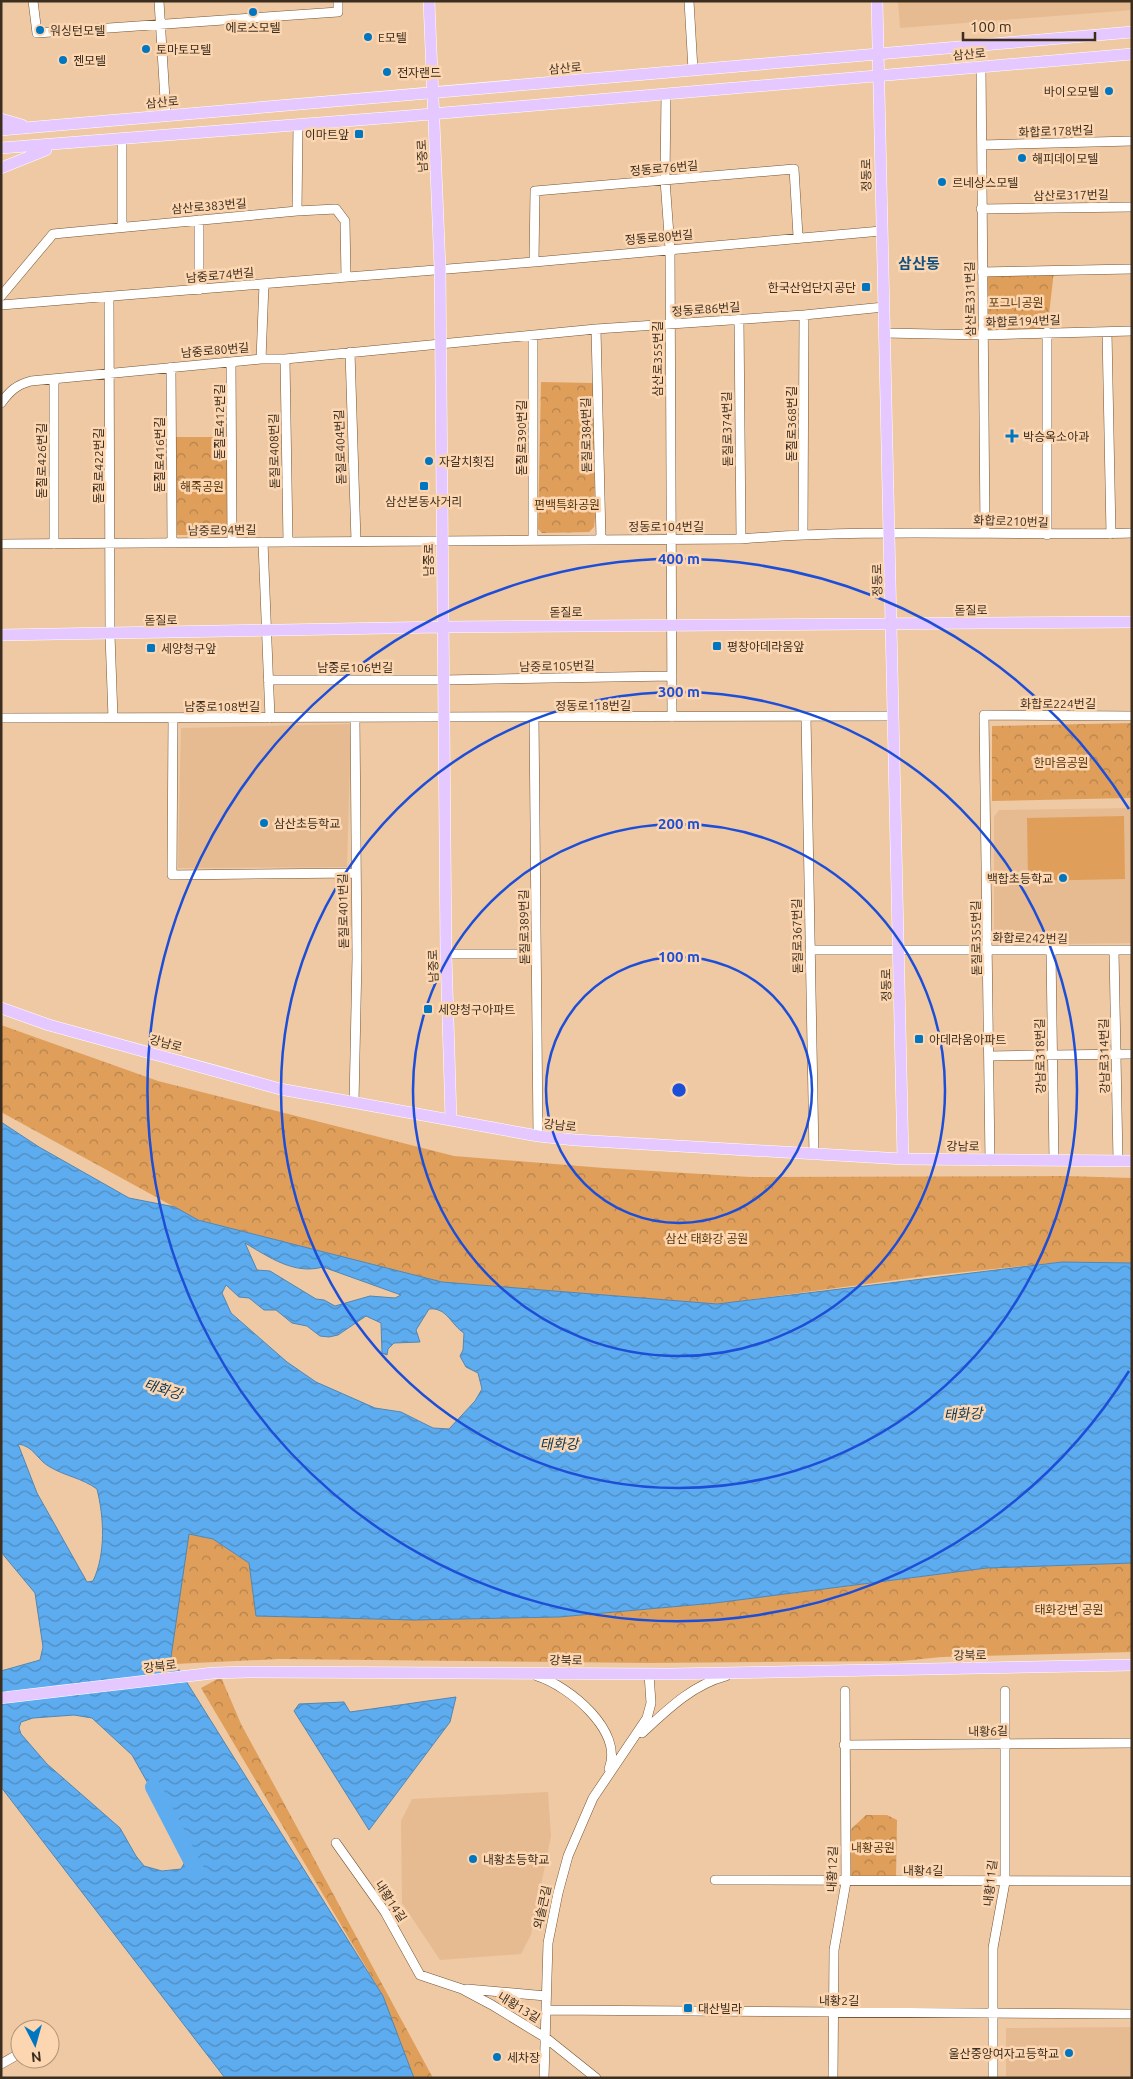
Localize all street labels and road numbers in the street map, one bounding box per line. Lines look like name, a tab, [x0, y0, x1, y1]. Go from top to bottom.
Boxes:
street label: 삼산로	[952, 46, 986, 62]
street label: 삼산로	[548, 60, 582, 76]
street label: 삼산로	[145, 94, 179, 110]
street label: 화합로178번길	[1018, 123, 1094, 139]
street label: 남중로	[415, 139, 429, 173]
street label: 정동로	[859, 158, 873, 192]
street label: 정동로76번길	[629, 159, 699, 177]
street label: 삼산로317번길	[1033, 188, 1109, 202]
street label: 삼산로383번길	[171, 196, 247, 216]
street label: 정동로80번길	[624, 228, 694, 246]
street label: 삼산로331번길	[963, 261, 977, 337]
street label: 남중로74번길	[185, 266, 255, 284]
street label: 정동로86번길	[671, 300, 741, 318]
street label: 화합로194번길	[985, 313, 1061, 329]
street label: 삼산로355번길	[651, 321, 664, 397]
street label: 남중로80번길	[180, 341, 250, 359]
street label: 돋질로412번길	[213, 384, 226, 460]
street label: 돋질로368번길	[785, 386, 798, 462]
street label: 돋질로374번길	[720, 391, 734, 467]
street label: 돋질로384번길	[579, 397, 593, 473]
street label: 돋질로390번길	[515, 400, 528, 476]
street label: 돋질로404번길	[332, 409, 348, 485]
street label: 돋질로408번길	[267, 413, 281, 489]
street label: 돋질로416번길	[153, 417, 166, 493]
street label: 돋질로426번길	[35, 423, 48, 499]
street label: 돋질로422번길	[92, 428, 105, 504]
street label: 화합로210번길	[973, 513, 1049, 529]
street label: 정동로104번길	[628, 520, 704, 533]
street label: 남중로94번길	[188, 523, 256, 537]
street label: 남중로	[422, 543, 435, 577]
street label: 정동로	[870, 563, 884, 597]
street label: 돋질로	[954, 603, 988, 617]
street label: 돋질로	[549, 605, 583, 619]
street label: 돋질로	[144, 613, 178, 627]
street label: 남중로105번길	[519, 659, 595, 673]
street label: 남중로106번길	[317, 661, 393, 674]
street label: 화합로224번길	[1020, 697, 1096, 710]
street label: 정동로118번길	[555, 699, 631, 712]
street label: 남중로108번길	[184, 700, 260, 713]
street label: 돋질로401번길	[336, 873, 350, 949]
street label: 돋질로389번길	[517, 889, 531, 965]
street label: 돋질로367번길	[790, 898, 804, 974]
street label: 돋질로355번길	[969, 900, 983, 976]
street label: 화합로242번길	[992, 931, 1068, 945]
street label: 남중로	[426, 949, 440, 983]
street label: 정동로	[879, 968, 893, 1002]
street label: 강남로318번길	[1033, 1018, 1047, 1094]
street label: 강남로314번길	[1097, 1018, 1111, 1094]
street label: 강남로	[148, 1032, 184, 1054]
street label: 강남로	[543, 1117, 577, 1133]
street label: 강남로	[946, 1139, 980, 1153]
street label: 강북로	[953, 1648, 987, 1662]
street label: 강북로	[549, 1653, 583, 1667]
street label: 강북로	[143, 1658, 177, 1674]
street label: 내황6길	[968, 1724, 1008, 1738]
street label: 내황12길	[825, 1845, 839, 1893]
street label: 내황11길	[981, 1859, 999, 1907]
street label: 내황4길	[903, 1864, 943, 1877]
street label: 내황14길	[373, 1878, 409, 1924]
street label: 외솔큰길	[531, 1884, 553, 1930]
street label: 내황13길	[496, 1989, 542, 2025]
street label: 내황2길	[819, 1994, 859, 2007]

